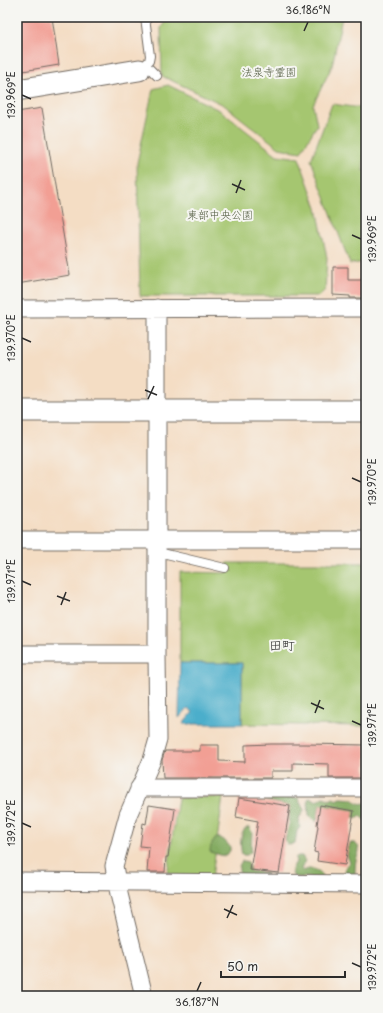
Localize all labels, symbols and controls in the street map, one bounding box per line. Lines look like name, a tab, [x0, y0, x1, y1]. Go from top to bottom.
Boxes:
text: 36.186°N	[285, 2, 331, 17]
park label: 法泉寺霊園	[242, 63, 297, 80]
text: 139.969°E	[3, 71, 18, 119]
park label: 東部中央公園	[187, 206, 253, 223]
text: 139.969°E	[364, 215, 379, 263]
text: 139.970°E	[3, 314, 18, 362]
text: 139.970°E	[364, 458, 379, 506]
text: 139.971°E	[3, 559, 18, 603]
district label: 田町	[269, 635, 295, 654]
text: 139.971°E	[364, 703, 379, 747]
text: 139.972°E	[3, 799, 18, 847]
text: 139.972°E	[364, 943, 379, 991]
scale bar	[221, 953, 345, 979]
text: 50 m	[227, 957, 258, 975]
text: 36.187°N	[175, 994, 219, 1009]

